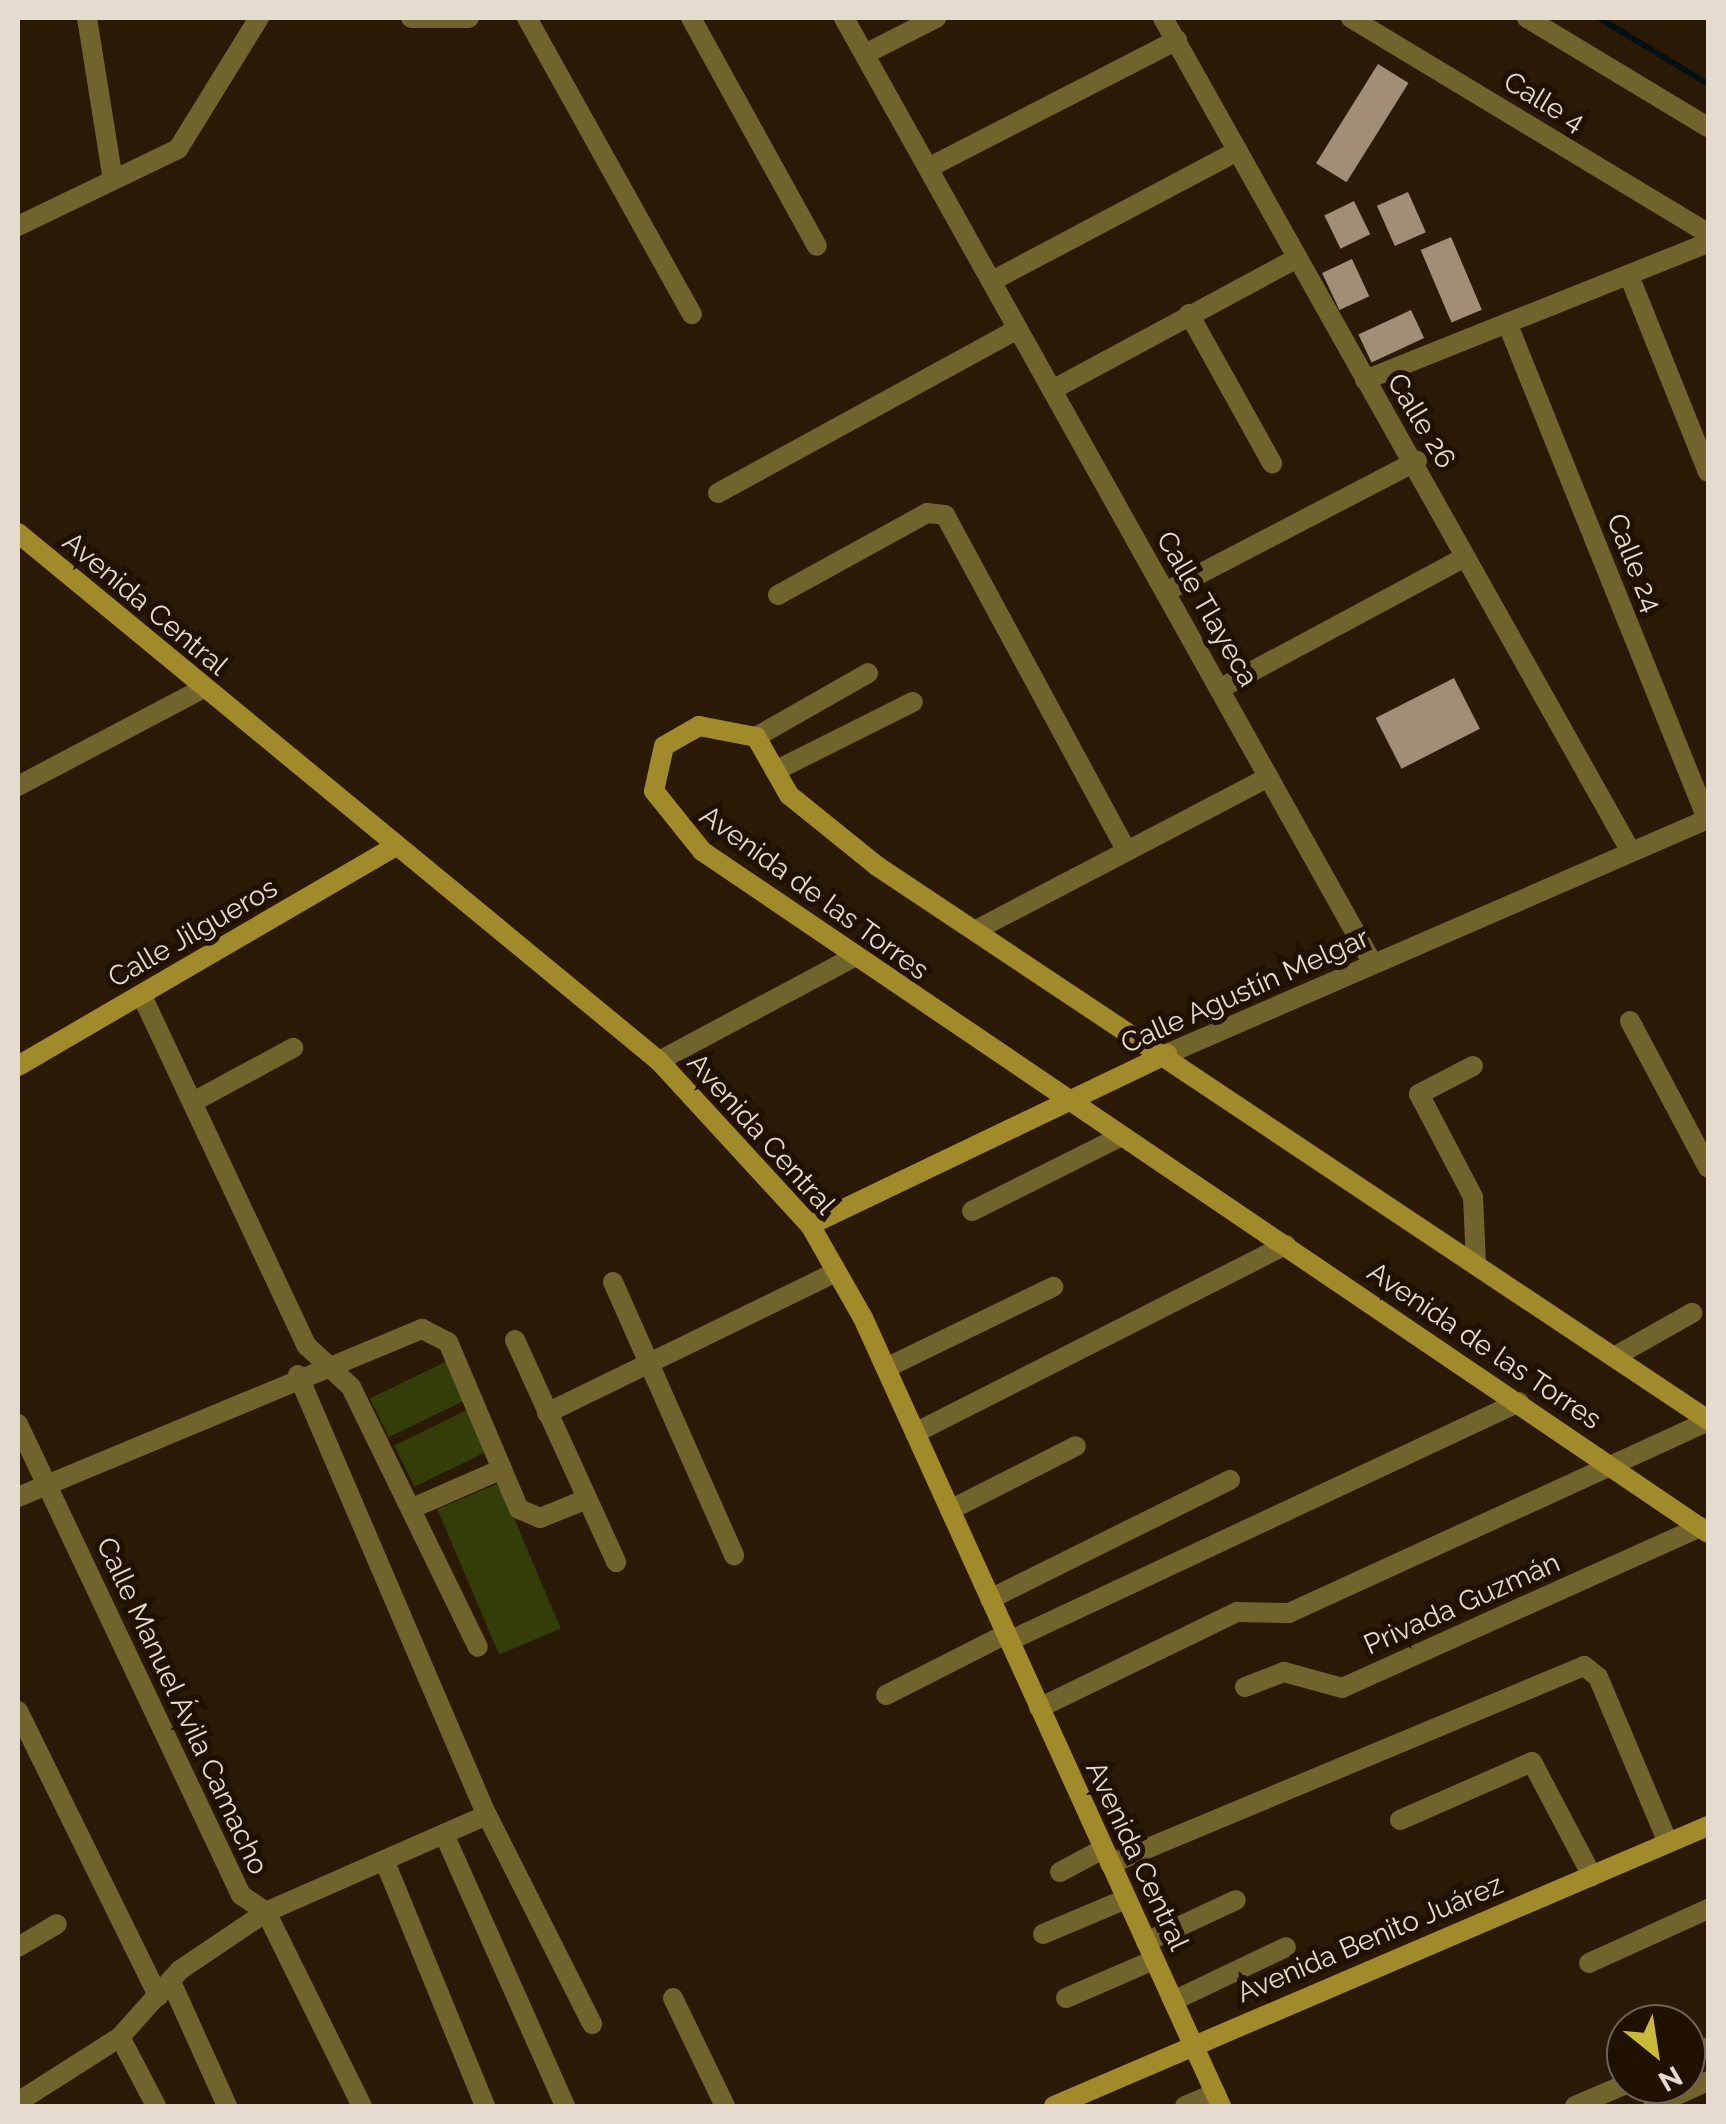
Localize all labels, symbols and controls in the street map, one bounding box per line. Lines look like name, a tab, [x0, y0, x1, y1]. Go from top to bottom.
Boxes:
street label: Calle 4	[1497, 65, 1591, 139]
street label: Calle 26	[1380, 367, 1462, 475]
street label: Calle 24	[1599, 509, 1669, 617]
street label: Avenida Central	[56, 525, 234, 683]
street label: Calle Tlayeca	[1149, 525, 1265, 693]
street label: Avenida de las Torres	[693, 798, 935, 988]
street label: Calle Jilgueros	[102, 871, 284, 995]
street label: Calle Agustín Melgar	[1115, 921, 1375, 1061]
street label: Avenida Central	[680, 1047, 842, 1221]
street label: Avenida de las Torres	[1360, 1255, 1608, 1437]
street label: Calle Manuel Ávila Camacho	[89, 1531, 275, 1881]
street label: Privada Guzmán	[1359, 1546, 1565, 1662]
street label: Avenida Central	[1078, 1756, 1196, 1956]
street label: Avenida Benito Juárez	[1232, 1868, 1508, 2010]
north arrow	[1606, 2004, 1706, 2104]
text: N	[1653, 2059, 1688, 2098]

